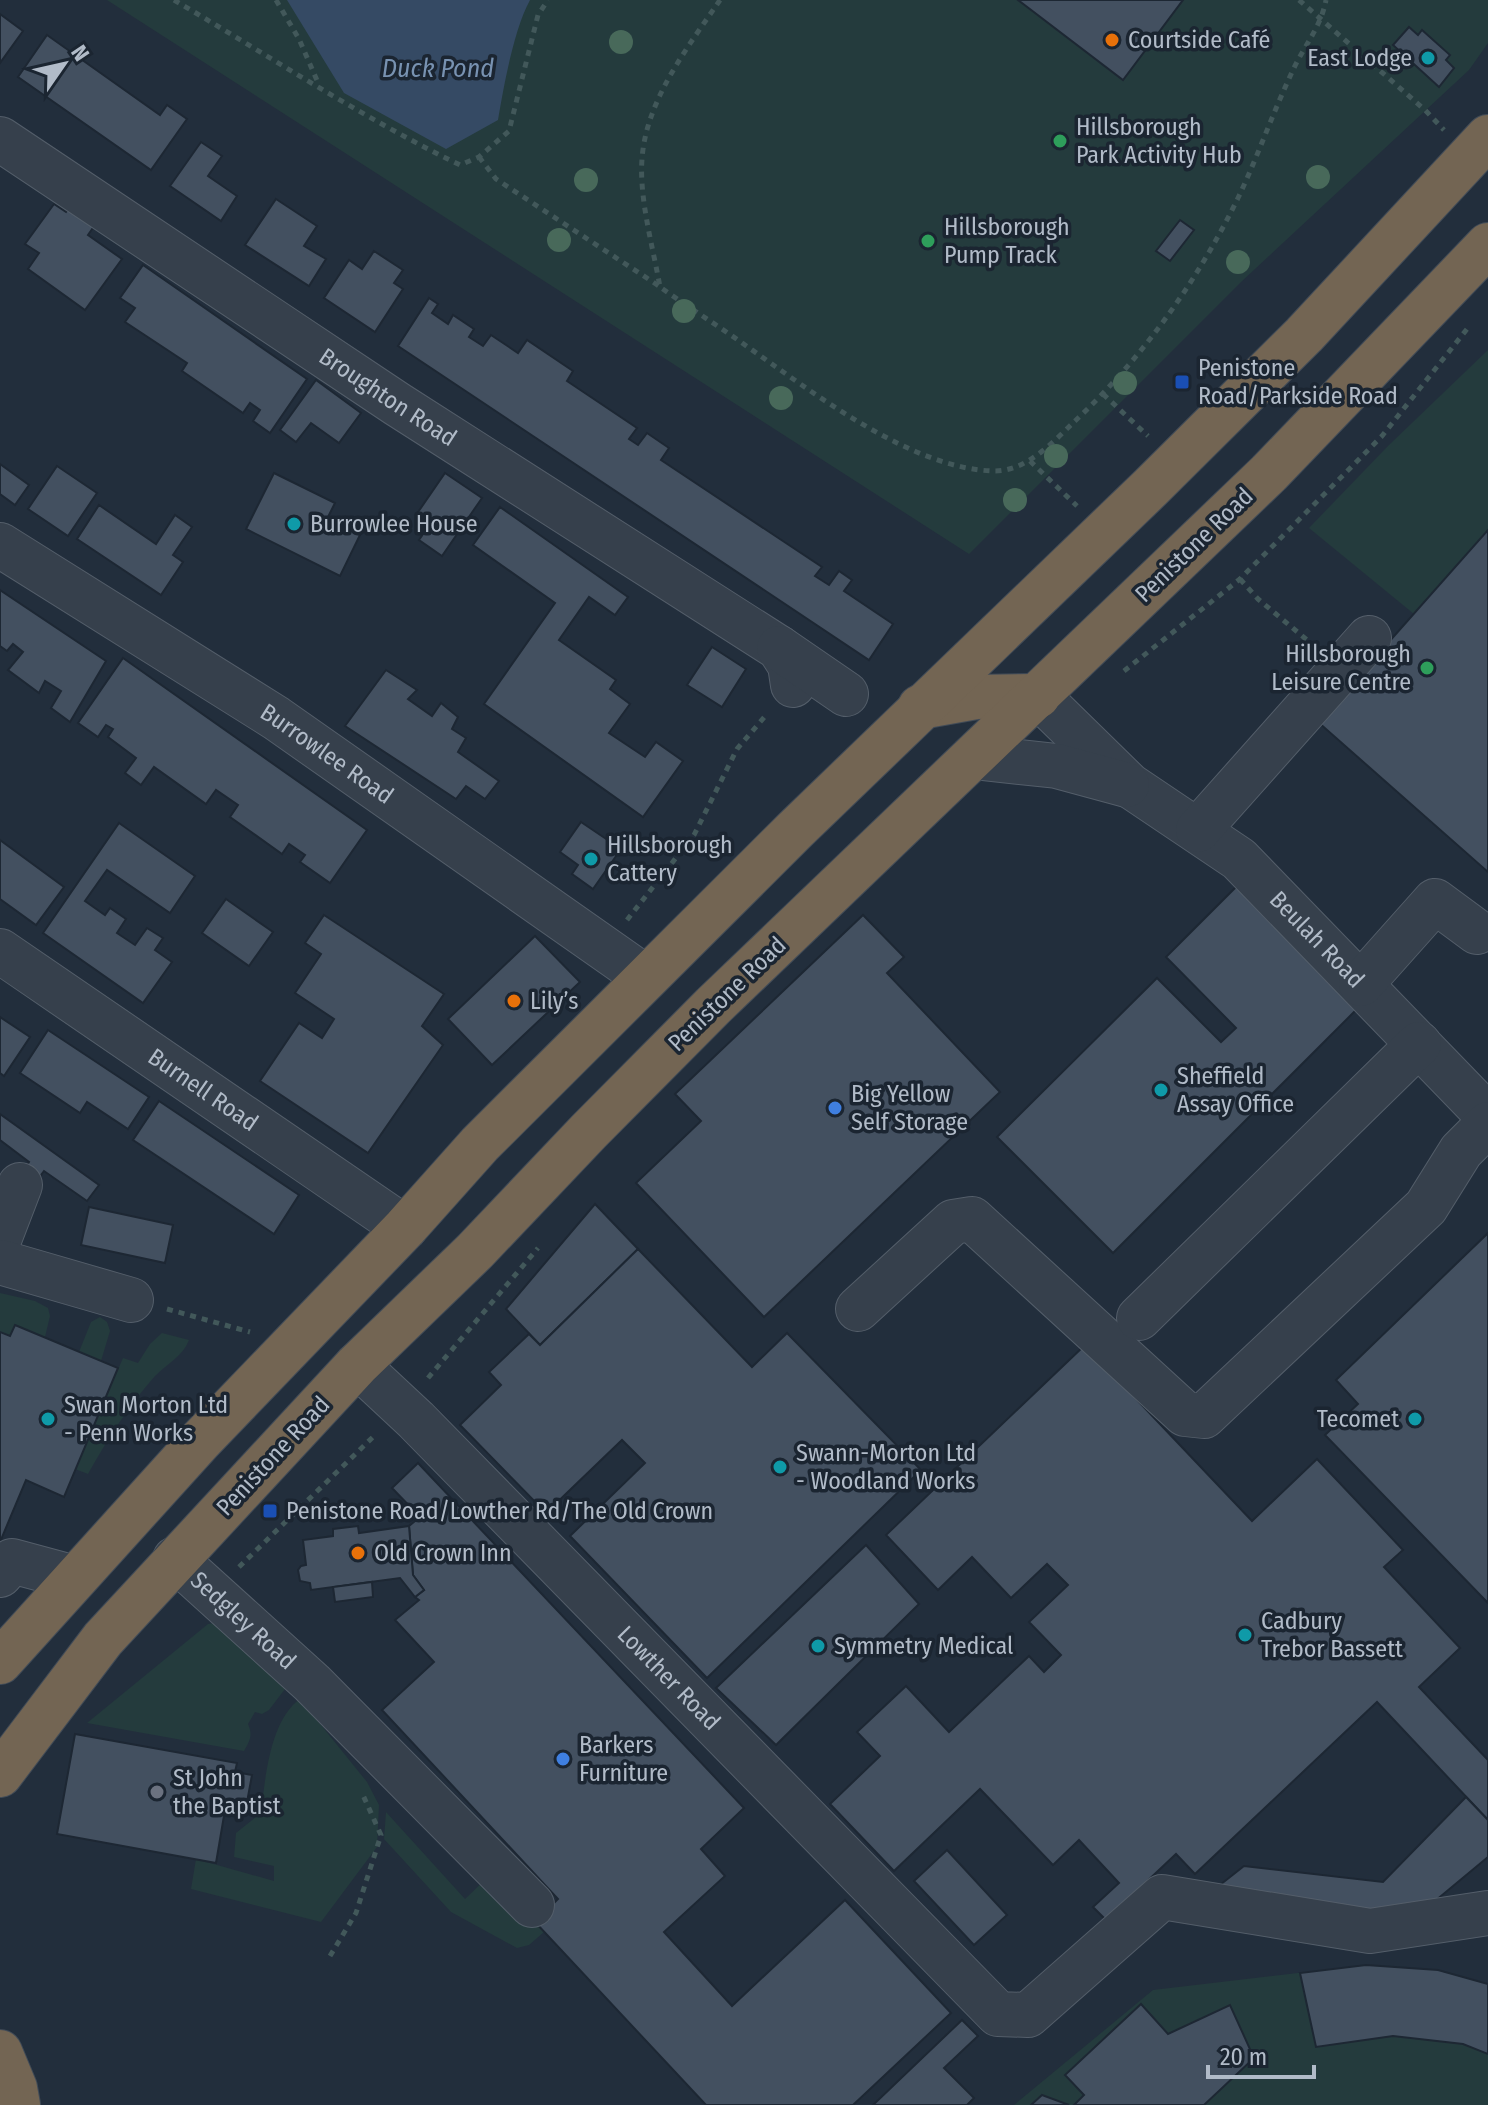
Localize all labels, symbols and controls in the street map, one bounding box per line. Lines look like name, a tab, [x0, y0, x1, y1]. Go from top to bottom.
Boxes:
north arrow	[24, 24, 104, 104]
place label: Courtside Café	[1128, 26, 1270, 54]
marker: Courtside Café	[1103, 31, 1121, 49]
text: N	[65, 40, 95, 66]
place label: East Lodge	[1307, 44, 1412, 72]
marker: East Lodge	[1419, 49, 1437, 67]
water label: Duck Pond	[382, 53, 494, 84]
place label: Hillsborough Park Activity Hub	[1076, 113, 1242, 169]
marker: Hillsborough Park Activity Hub	[1051, 132, 1069, 150]
place label: Hillsborough Pump Track	[944, 213, 1070, 269]
marker: Hillsborough Pump Track	[919, 232, 937, 250]
street label: Broughton Road	[314, 342, 462, 452]
place label: Penistone Road/Parkside Road	[1198, 354, 1398, 410]
marker: Penistone Road/Parkside Road	[1173, 373, 1191, 391]
street label: Penistone Road	[1129, 482, 1259, 608]
place label: Burrowlee House	[310, 510, 478, 538]
marker: Burrowlee House	[285, 515, 303, 533]
place label: Hillsborough Leisure Centre	[1271, 640, 1411, 696]
marker: Hillsborough Leisure Centre	[1418, 659, 1436, 677]
street label: Burrowlee Road	[255, 698, 399, 810]
place label: Hillsborough Cattery	[607, 831, 733, 887]
marker: Hillsborough Cattery	[582, 850, 600, 868]
street label: Beulah Road	[1264, 885, 1370, 994]
street label: Penistone Road	[662, 931, 792, 1057]
place label: Lily’s	[530, 987, 579, 1015]
marker: Lily’s	[505, 992, 523, 1010]
street label: Burnell Road	[143, 1043, 263, 1137]
place label: Sheffield Assay Office	[1177, 1062, 1294, 1118]
place label: Big Yellow Self Storage	[851, 1080, 968, 1136]
marker: Sheffield Assay Office	[1152, 1081, 1170, 1099]
marker: Big Yellow Self Storage	[826, 1099, 844, 1117]
place label: Swan Morton Ltd - Penn Works	[64, 1391, 228, 1447]
street label: Penistone Road	[211, 1391, 335, 1521]
place label: Tecomet	[1317, 1405, 1399, 1433]
marker: Swan Morton Ltd - Penn Works	[39, 1410, 57, 1428]
marker: Tecomet	[1406, 1410, 1424, 1428]
place label: Swann-Morton Ltd - Woodland Works	[796, 1439, 976, 1495]
marker: Swann-Morton Ltd - Woodland Works	[771, 1458, 789, 1476]
place label: Penistone Road/Lowther Rd/The Old Crown	[286, 1497, 713, 1525]
marker: Penistone Road/Lowther Rd/The Old Crown	[261, 1502, 279, 1520]
place label: Old Crown Inn	[374, 1539, 512, 1567]
marker: Old Crown Inn	[349, 1544, 367, 1562]
street label: Sedgley Road	[185, 1566, 302, 1675]
place label: Cadbury Trebor Bassett	[1261, 1607, 1403, 1663]
street label: Lowther Road	[612, 1620, 726, 1736]
marker: Cadbury Trebor Bassett	[1236, 1626, 1254, 1644]
place label: Symmetry Medical	[834, 1632, 1013, 1660]
marker: Symmetry Medical	[809, 1637, 827, 1655]
place label: Barkers Furniture	[579, 1731, 668, 1787]
marker: Barkers Furniture	[554, 1750, 572, 1768]
place label: St John the Baptist	[173, 1764, 281, 1820]
marker: St John the Baptist	[148, 1783, 166, 1801]
scale bar	[1208, 2029, 1314, 2079]
text: 20 m	[1220, 2043, 1267, 2071]

